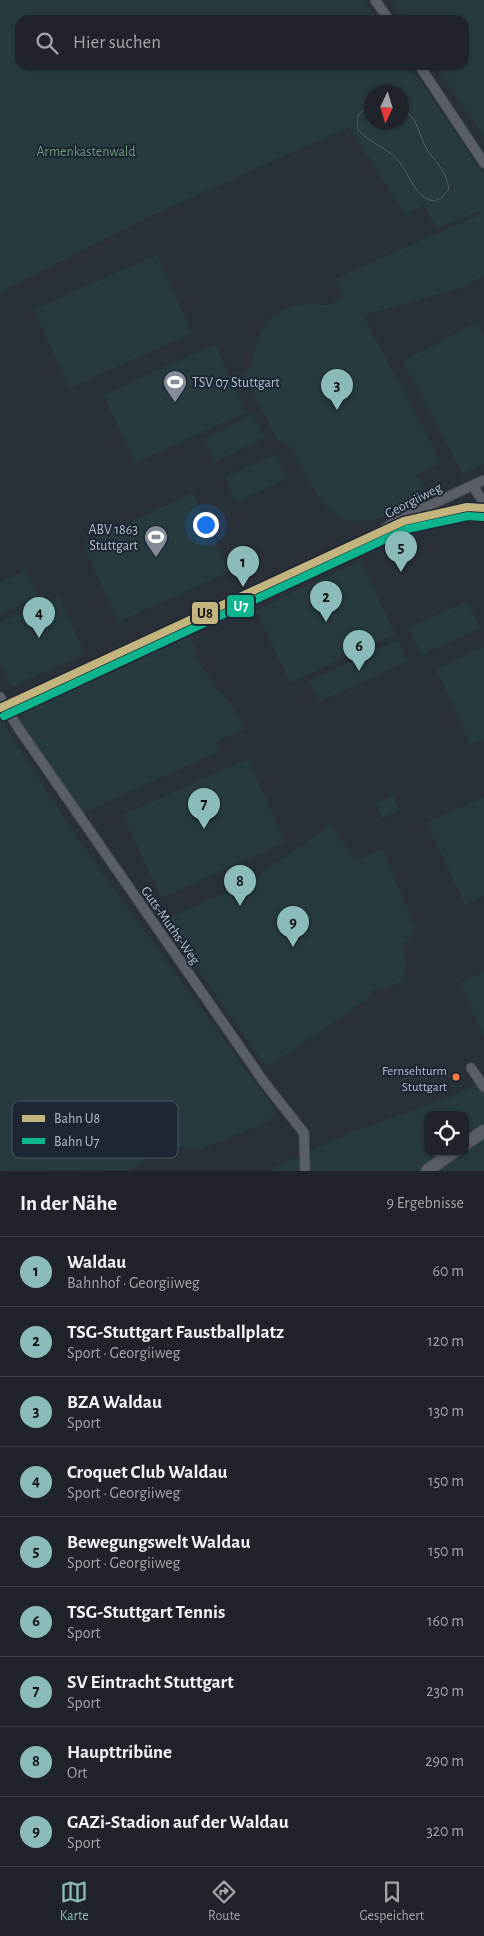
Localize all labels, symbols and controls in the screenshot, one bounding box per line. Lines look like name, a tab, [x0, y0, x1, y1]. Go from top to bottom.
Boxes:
search box	[15, 15, 469, 70]
icon: search	[33, 29, 61, 57]
text: Hier suchen	[73, 33, 161, 52]
north arrow	[364, 85, 409, 130]
park label: Armenkastenwald	[36, 145, 136, 159]
sports icon: TSV 07 Stuttgart	[162, 369, 188, 403]
pin: 3	[321, 369, 353, 410]
place label: TSV 07 Stuttgart	[192, 376, 280, 390]
street label: Georgiiweg	[383, 481, 444, 521]
your location	[193, 512, 219, 538]
place label: ABV 1863 Stuttgart	[88, 523, 139, 553]
sports icon: ABV 1863 Stuttgart	[143, 524, 169, 558]
pin: 5	[385, 531, 417, 572]
pin: 1	[227, 546, 259, 587]
pin: 2	[310, 581, 342, 622]
line badge: U7	[226, 594, 255, 618]
pin: 4	[23, 597, 55, 638]
text: U7	[234, 600, 248, 614]
line badge: U8	[191, 601, 219, 625]
text: U8	[197, 607, 213, 621]
pin: 6	[343, 630, 375, 671]
pin: 7	[188, 788, 220, 829]
pin: 8	[224, 865, 256, 906]
street label: Guts-Muths-Weg	[138, 884, 202, 967]
pin: 9	[277, 906, 309, 947]
place label: Fernsehturm Stuttgart	[382, 1065, 447, 1094]
marker: Fernsehturm Stuttgart	[451, 1072, 461, 1082]
legend	[12, 1101, 178, 1158]
map controls	[424, 1111, 469, 1156]
button: locate	[424, 1111, 469, 1156]
text: Bahn U8	[54, 1112, 100, 1126]
text: Bahn U7	[54, 1135, 99, 1149]
text: In der Nähe	[20, 1193, 117, 1214]
text: 9 Ergebnisse	[387, 1195, 464, 1211]
text: Waldau	[67, 1253, 126, 1272]
text: 1	[33, 1263, 39, 1279]
text: 60 m	[433, 1263, 464, 1279]
text: Bahnhof · Georgiiweg	[67, 1275, 200, 1291]
text: TSG-Stuttgart Faustballplatz	[67, 1323, 284, 1342]
text: 2	[32, 1333, 40, 1349]
text: 120 m	[427, 1333, 464, 1349]
text: Sport · Georgiiweg	[67, 1345, 180, 1361]
text: BZA Waldau	[67, 1393, 162, 1412]
text: 3	[33, 1403, 39, 1419]
text: 130 m	[428, 1403, 464, 1419]
text: Sport	[67, 1415, 101, 1431]
text: Croquet Club Waldau	[67, 1463, 227, 1482]
text: 4	[32, 1473, 40, 1489]
text: 150 m	[428, 1473, 464, 1489]
text: Sport · Georgiiweg	[67, 1485, 180, 1501]
text: Bewegungswelt Waldau	[67, 1533, 250, 1552]
text: 5	[33, 1543, 39, 1559]
text: 150 m	[428, 1543, 464, 1559]
text: Sport · Georgiiweg	[67, 1555, 180, 1571]
text: TSG-Stuttgart Tennis	[67, 1603, 225, 1622]
text: 6	[32, 1613, 40, 1629]
text: 160 m	[427, 1613, 464, 1629]
text: Sport	[67, 1625, 101, 1641]
text: SV Eintracht Stuttgart	[67, 1673, 234, 1692]
text: 7	[33, 1683, 39, 1699]
text: 230 m	[426, 1683, 464, 1699]
text: Sport	[67, 1695, 101, 1711]
text: Haupttribüne	[67, 1743, 172, 1762]
text: 8	[32, 1753, 40, 1769]
text: 290 m	[425, 1753, 464, 1769]
text: Ort	[67, 1765, 87, 1781]
text: GAZi-Stadion auf der Waldau	[67, 1813, 289, 1832]
text: 9	[32, 1823, 40, 1839]
text: 320 m	[426, 1823, 464, 1839]
text: Sport	[67, 1835, 101, 1851]
tab: Karte	[60, 1878, 89, 1925]
tab: Route	[208, 1878, 240, 1925]
tab: Gespeichert	[359, 1878, 424, 1925]

